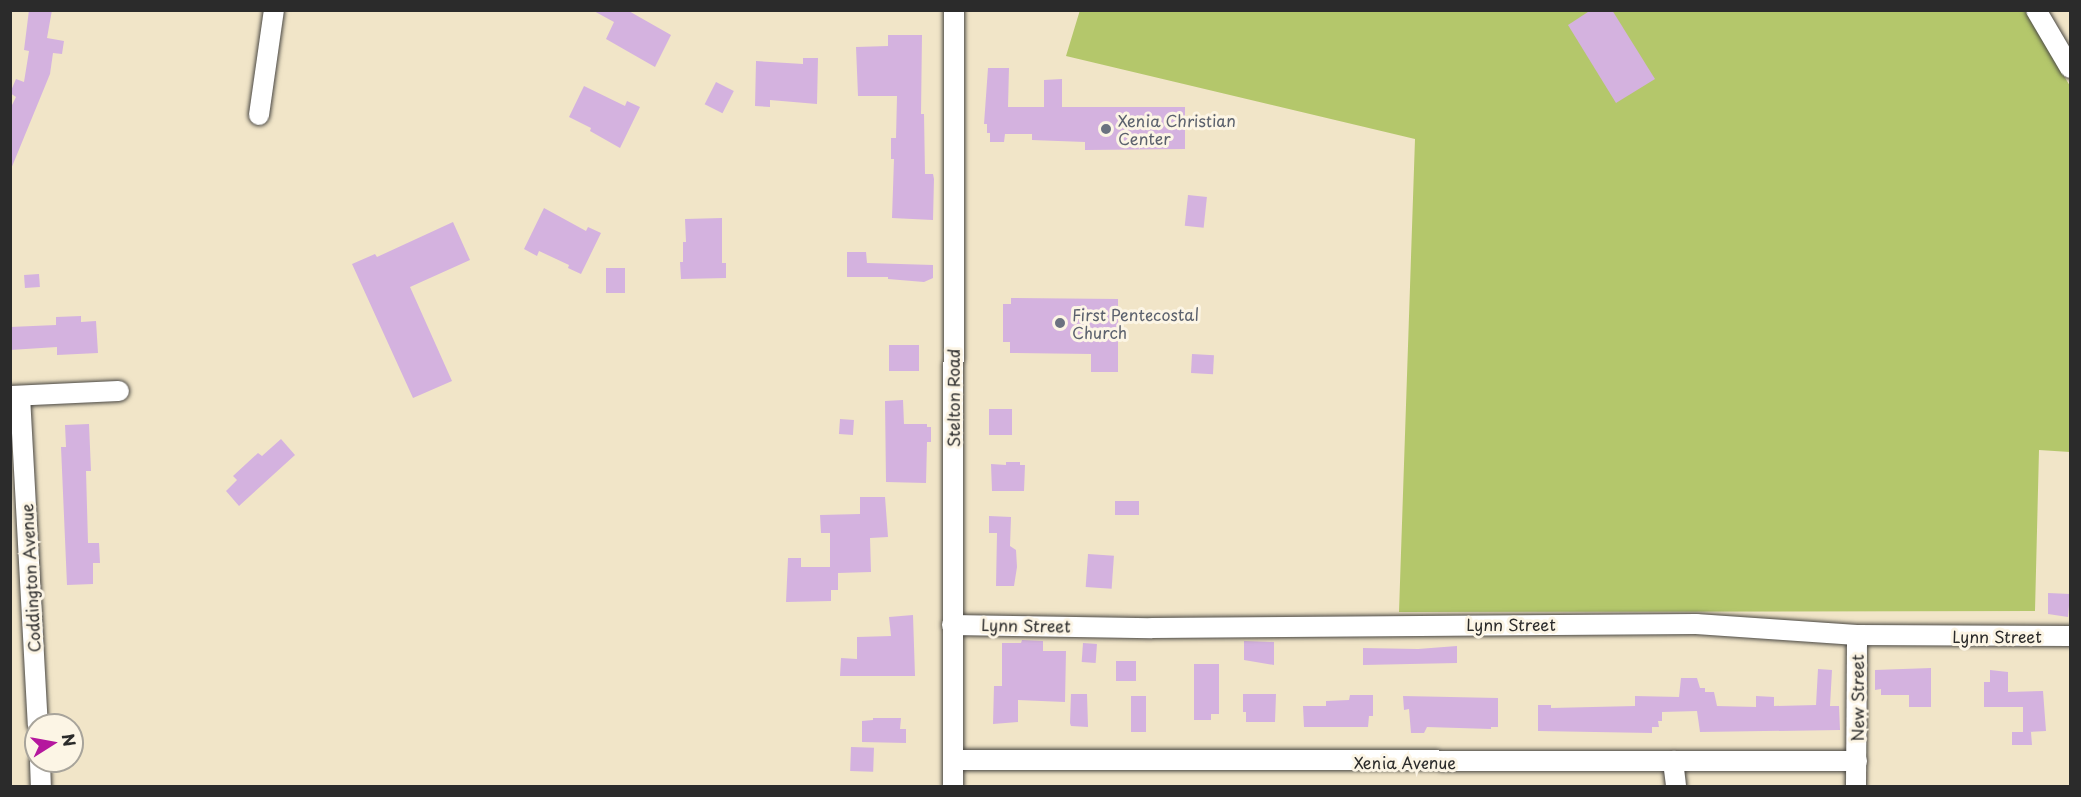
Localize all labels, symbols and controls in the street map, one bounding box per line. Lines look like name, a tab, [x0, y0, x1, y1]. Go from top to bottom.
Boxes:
place label: Xenia Christian Center	[1118, 110, 1235, 148]
marker: Xenia Christian Center	[1099, 122, 1113, 136]
place label: First Pentecostal Church	[1072, 304, 1199, 342]
marker: First Pentecostal Church	[1053, 316, 1067, 330]
street label: Stelton Road	[943, 349, 963, 447]
street label: Coddington Avenue	[17, 504, 43, 652]
street label: Lynn Street	[1466, 614, 1556, 634]
street label: Lynn Street	[981, 615, 1071, 635]
street label: Lynn Street	[1952, 626, 2042, 646]
street label: New Street	[1847, 655, 1867, 741]
north arrow	[24, 713, 84, 773]
text: N	[57, 731, 83, 748]
street label: Xenia Avenue	[1354, 752, 1456, 772]

